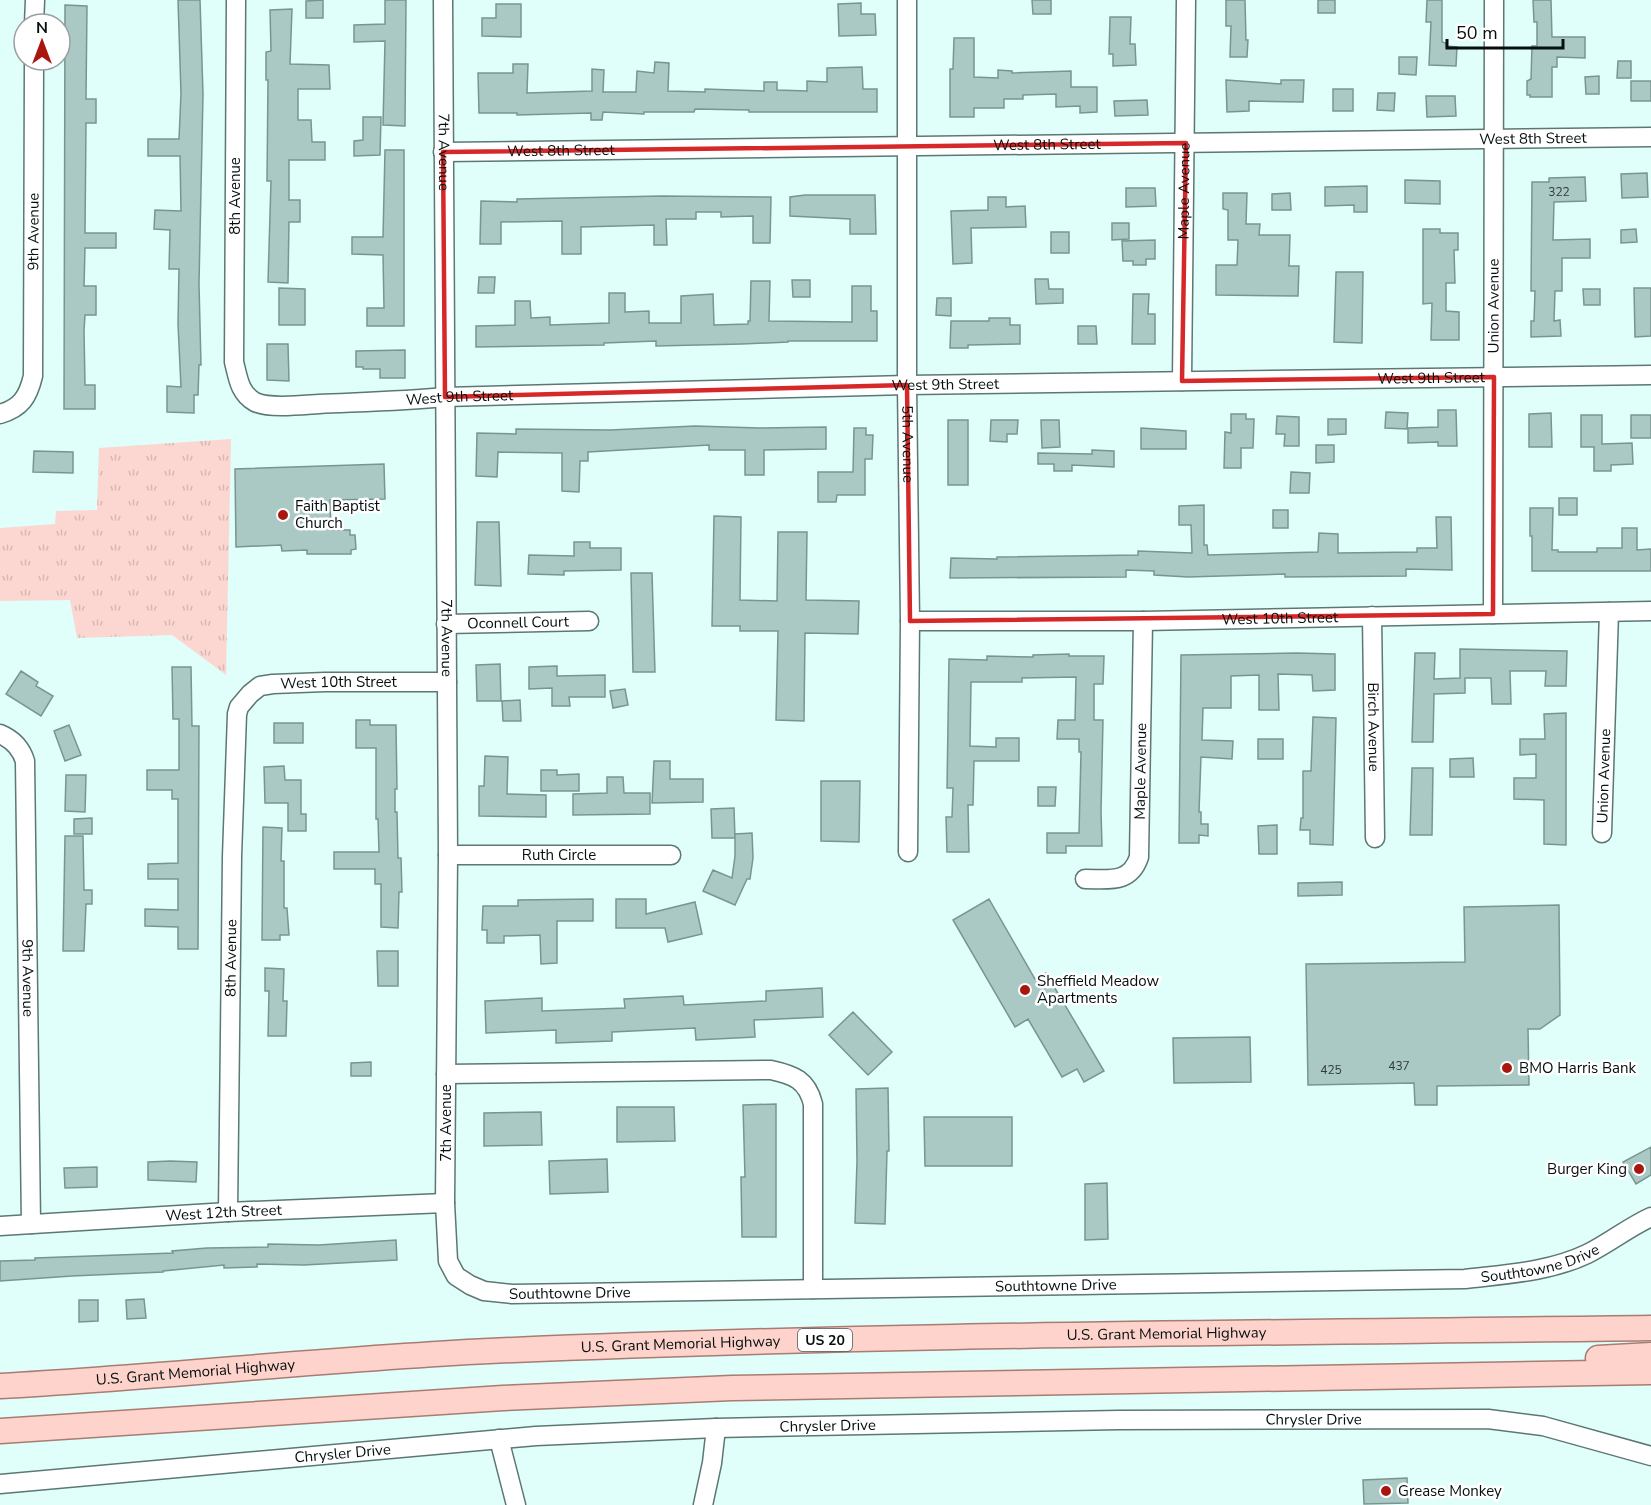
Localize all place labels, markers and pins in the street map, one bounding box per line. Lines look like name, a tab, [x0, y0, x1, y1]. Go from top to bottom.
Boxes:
place label: Faith Baptist Church	[295, 496, 381, 533]
marker: Faith Baptist Church	[276, 508, 290, 522]
place label: Sheffield Meadow Apartments	[1037, 971, 1160, 1008]
marker: Sheffield Meadow Apartments	[1018, 983, 1032, 997]
place label: BMO Harris Bank	[1519, 1058, 1637, 1078]
marker: BMO Harris Bank	[1500, 1061, 1514, 1075]
place label: Burger King	[1547, 1159, 1627, 1179]
marker: Burger King	[1632, 1162, 1646, 1176]
place label: Grease Monkey	[1398, 1481, 1502, 1501]
marker: Grease Monkey	[1379, 1484, 1393, 1498]

